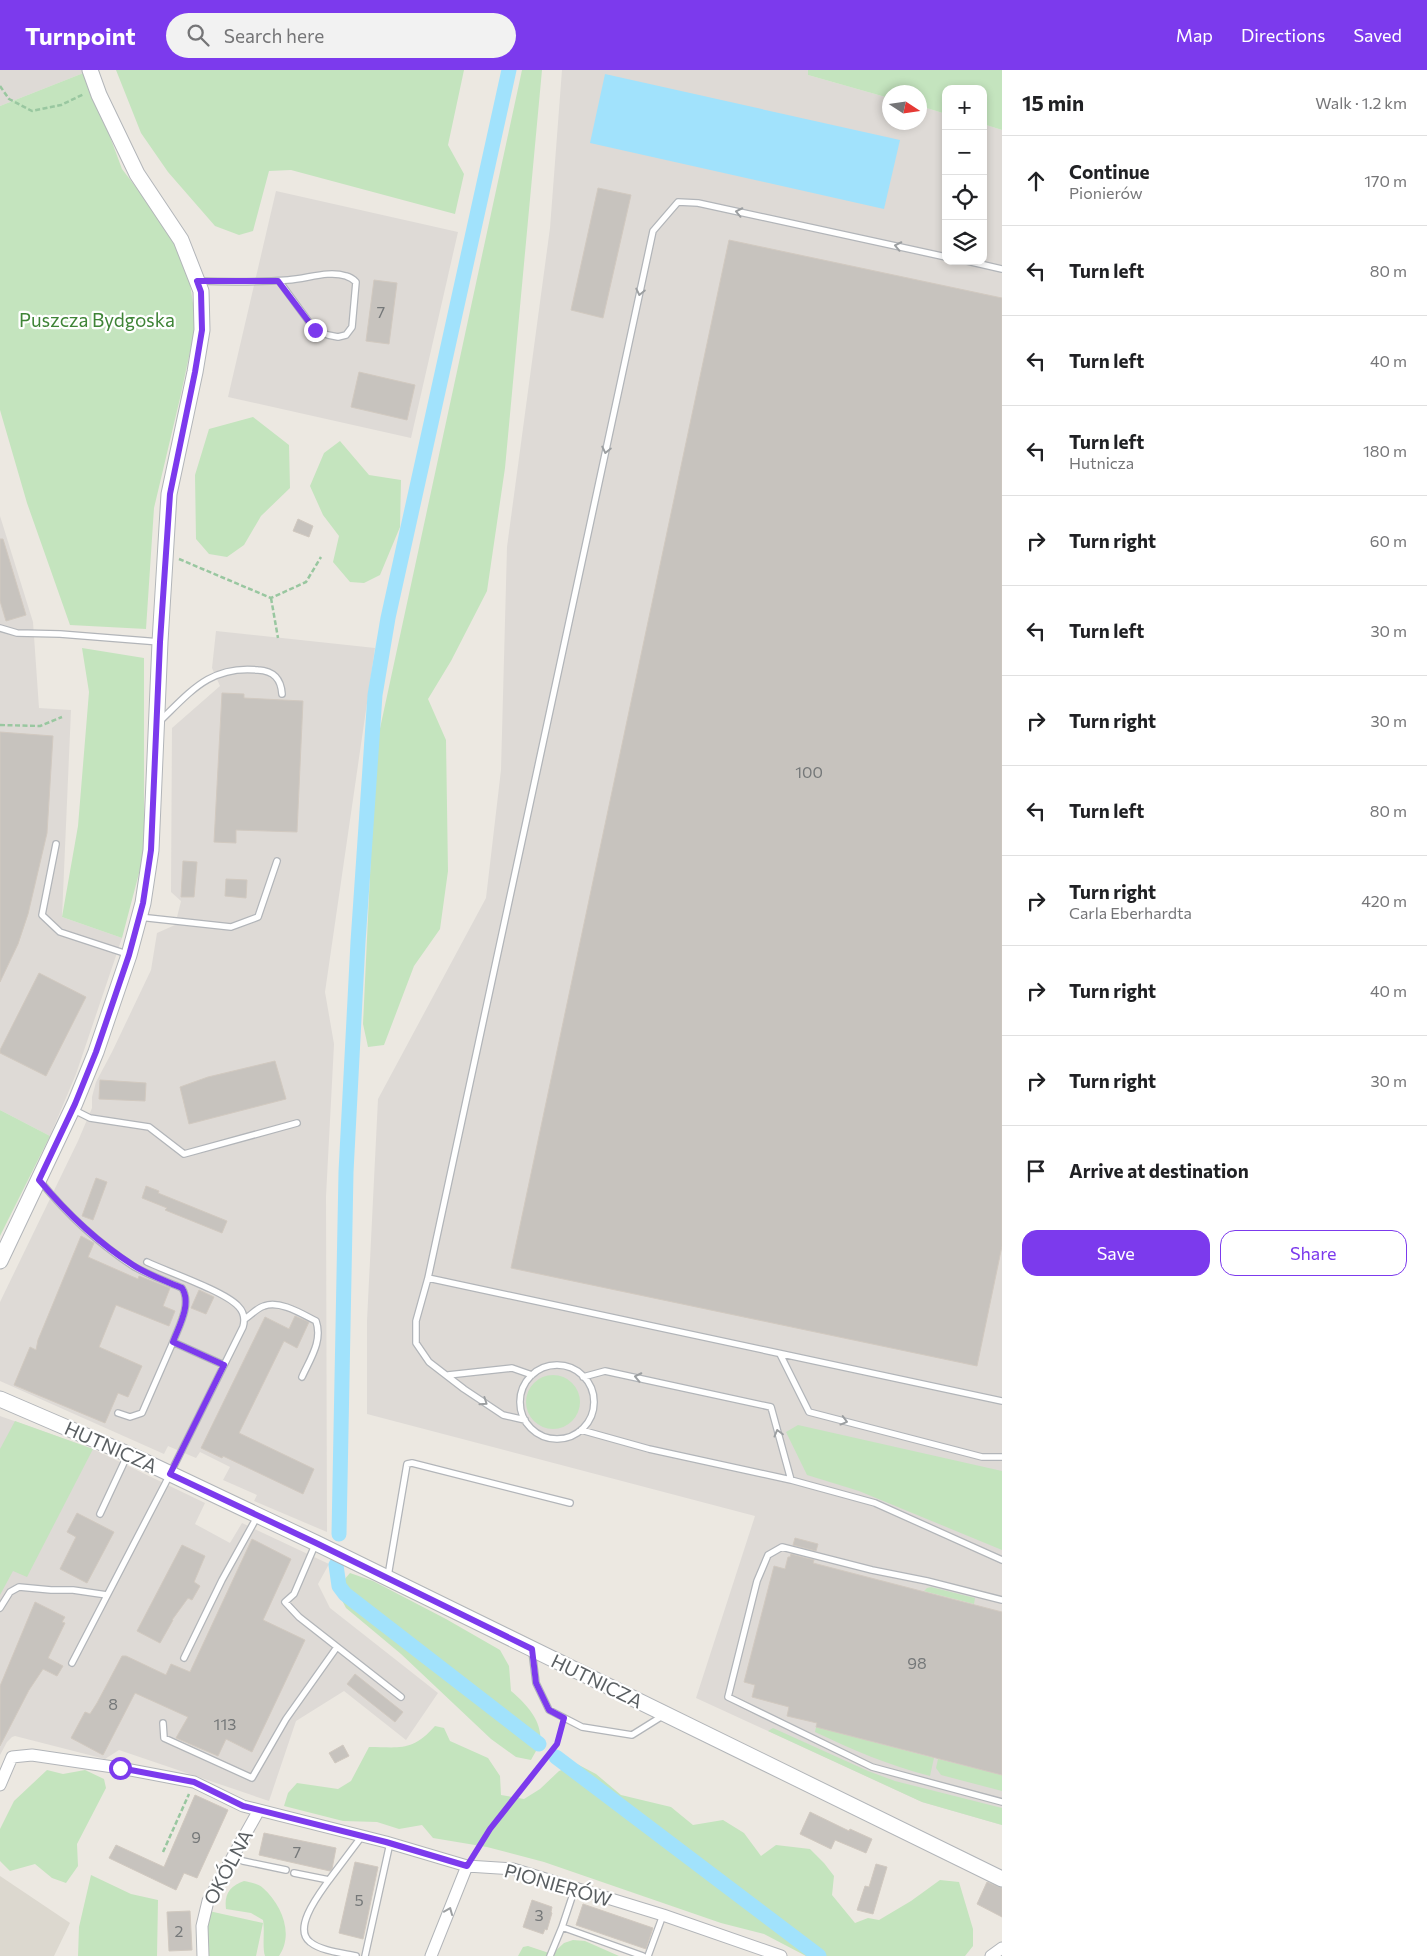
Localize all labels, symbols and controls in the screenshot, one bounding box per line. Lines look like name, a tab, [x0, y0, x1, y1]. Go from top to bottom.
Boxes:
search box	[166, 13, 516, 58]
text: Turnpoint	[25, 21, 136, 50]
icon: search	[184, 21, 212, 49]
text: Search here	[224, 24, 324, 47]
text: Map	[1176, 24, 1213, 46]
text: Directions	[1241, 24, 1325, 46]
text: Saved	[1353, 24, 1402, 46]
north arrow	[882, 85, 927, 130]
map controls	[942, 85, 987, 265]
button: +	[942, 85, 987, 130]
text: 15 min	[1022, 90, 1084, 115]
text: Walk · 1.2 km	[1315, 93, 1407, 112]
button: −	[942, 130, 987, 175]
text: Continue	[1069, 160, 1149, 183]
icon: ahead	[1022, 167, 1050, 195]
text: 170 m	[1364, 171, 1407, 190]
button: locate	[942, 175, 987, 220]
text: Pionierów	[1069, 183, 1143, 202]
one-way arrow	[735, 207, 744, 218]
button: layers	[942, 220, 987, 265]
one-way arrow	[894, 241, 903, 252]
icon: left	[1022, 257, 1050, 285]
text: Turn left	[1069, 259, 1144, 282]
text: 80 m	[1370, 261, 1407, 280]
one-way arrow	[635, 287, 646, 296]
house number: 7	[377, 302, 385, 321]
park label: Puszcza Bydgoska	[19, 308, 175, 331]
route end	[304, 319, 327, 342]
icon: left	[1022, 347, 1050, 375]
text: Turn left	[1069, 349, 1144, 372]
text: 40 m	[1370, 351, 1407, 370]
text: Turn left	[1069, 430, 1144, 453]
icon: left	[1022, 437, 1050, 465]
text: 180 m	[1363, 441, 1407, 460]
one-way arrow	[601, 446, 612, 455]
text: Hutnicza	[1069, 453, 1134, 472]
icon: right	[1022, 527, 1050, 555]
text: Turn right	[1069, 529, 1156, 552]
text: 60 m	[1370, 531, 1407, 550]
icon: left	[1022, 617, 1050, 645]
text: Turn left	[1069, 619, 1144, 642]
text: 30 m	[1370, 621, 1407, 640]
icon: right	[1022, 707, 1050, 735]
text: Turn right	[1069, 709, 1156, 732]
text: 30 m	[1370, 711, 1407, 730]
house number: 100	[795, 762, 823, 781]
icon: left	[1022, 797, 1050, 825]
text: Turn left	[1069, 799, 1144, 822]
text: 80 m	[1370, 801, 1407, 820]
text: Turn right	[1069, 880, 1156, 903]
icon: right	[1022, 887, 1050, 915]
text: 420 m	[1361, 891, 1407, 910]
text: Carla Eberhardta	[1069, 903, 1192, 922]
icon: right	[1022, 977, 1050, 1005]
text: Turn right	[1069, 979, 1156, 1002]
text: 40 m	[1370, 981, 1407, 1000]
icon: right	[1022, 1067, 1050, 1095]
text: Turn right	[1069, 1069, 1156, 1092]
text: 30 m	[1370, 1071, 1407, 1090]
icon: arrive	[1022, 1157, 1050, 1185]
text: Arrive at destination	[1069, 1159, 1249, 1182]
button: Save	[1022, 1230, 1210, 1276]
button: Share	[1220, 1230, 1407, 1276]
one-way arrow	[634, 1372, 643, 1383]
one-way arrow	[479, 1396, 488, 1405]
street label: HUTNICZA	[61, 1416, 161, 1477]
one-way arrow	[840, 1416, 848, 1426]
one-way arrow	[773, 1429, 783, 1437]
street label: HUTNICZA	[548, 1649, 647, 1713]
house number: 98	[907, 1653, 927, 1672]
house number: 8	[108, 1694, 118, 1713]
house number: 113	[214, 1714, 236, 1733]
route start	[109, 1757, 132, 1780]
street label: OKÓLNA	[197, 1825, 257, 1908]
house number: 9	[191, 1827, 201, 1846]
house number: 7	[293, 1842, 301, 1861]
street label: PIONIERÓW	[502, 1857, 615, 1911]
house number: 5	[354, 1890, 364, 1909]
house number: 3	[534, 1905, 544, 1924]
one-way arrow	[442, 1907, 453, 1916]
house number: 2	[175, 1921, 184, 1940]

